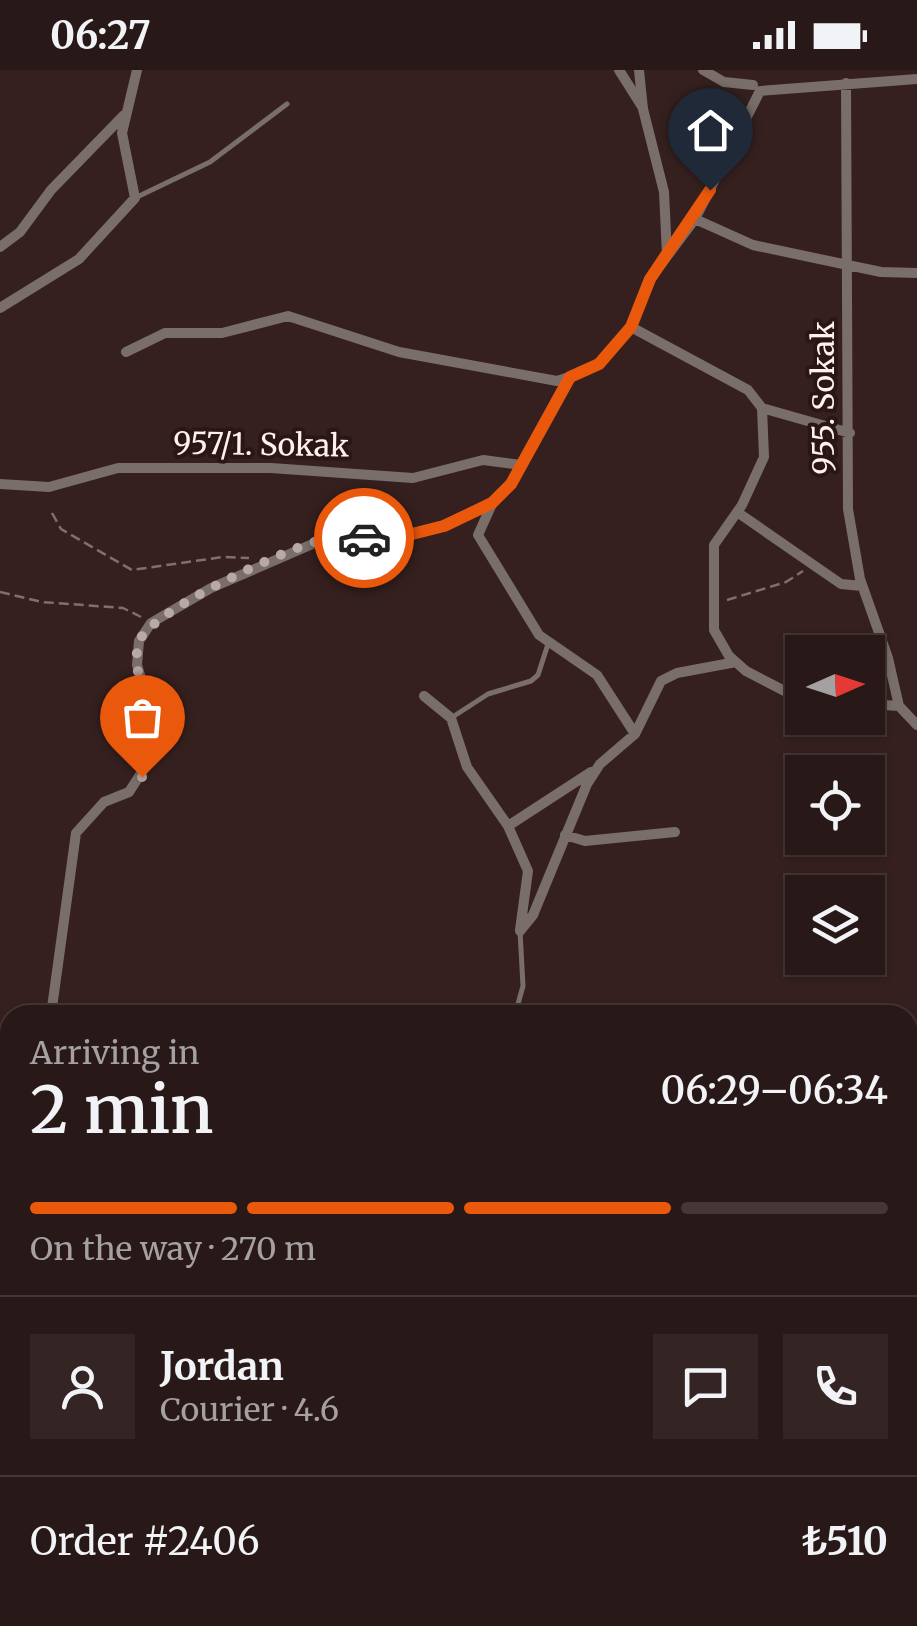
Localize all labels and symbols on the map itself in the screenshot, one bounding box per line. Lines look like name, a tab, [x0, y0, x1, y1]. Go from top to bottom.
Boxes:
pin	[668, 88, 753, 191]
street label: 955. Sokak	[804, 321, 842, 475]
street label: 957/1. Sokak	[173, 423, 349, 465]
courier	[314, 488, 414, 588]
north arrow	[785, 635, 885, 735]
pin	[100, 675, 185, 778]

